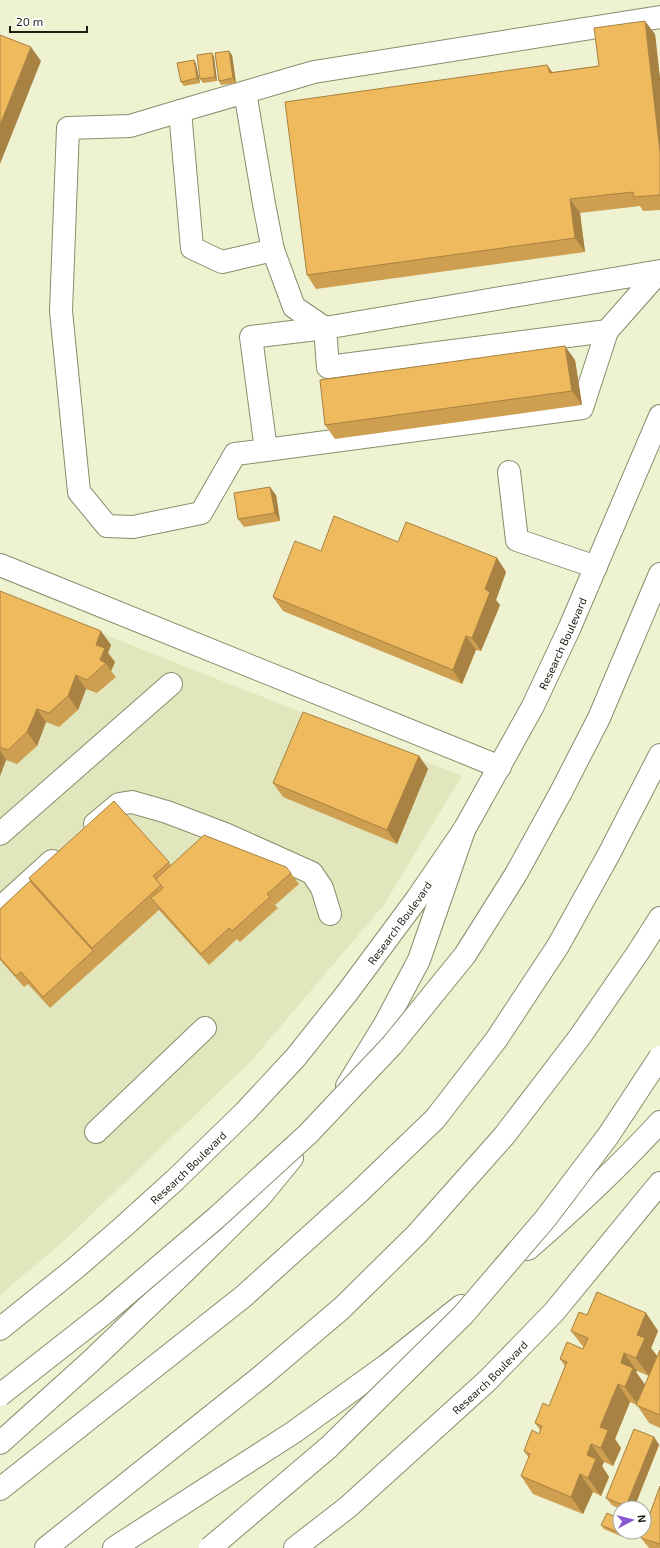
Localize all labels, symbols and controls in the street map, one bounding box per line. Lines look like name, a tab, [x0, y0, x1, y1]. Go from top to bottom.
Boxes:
scale bar	[10, 8, 87, 34]
text: 20 m	[16, 14, 43, 28]
street label: Research Boulevard	[535, 595, 588, 691]
street label: Research Boulevard	[364, 878, 434, 967]
street label: Research Boulevard	[147, 1128, 228, 1206]
street label: Research Boulevard	[449, 1338, 529, 1416]
north arrow	[612, 1500, 652, 1540]
text: N	[635, 1514, 649, 1524]

